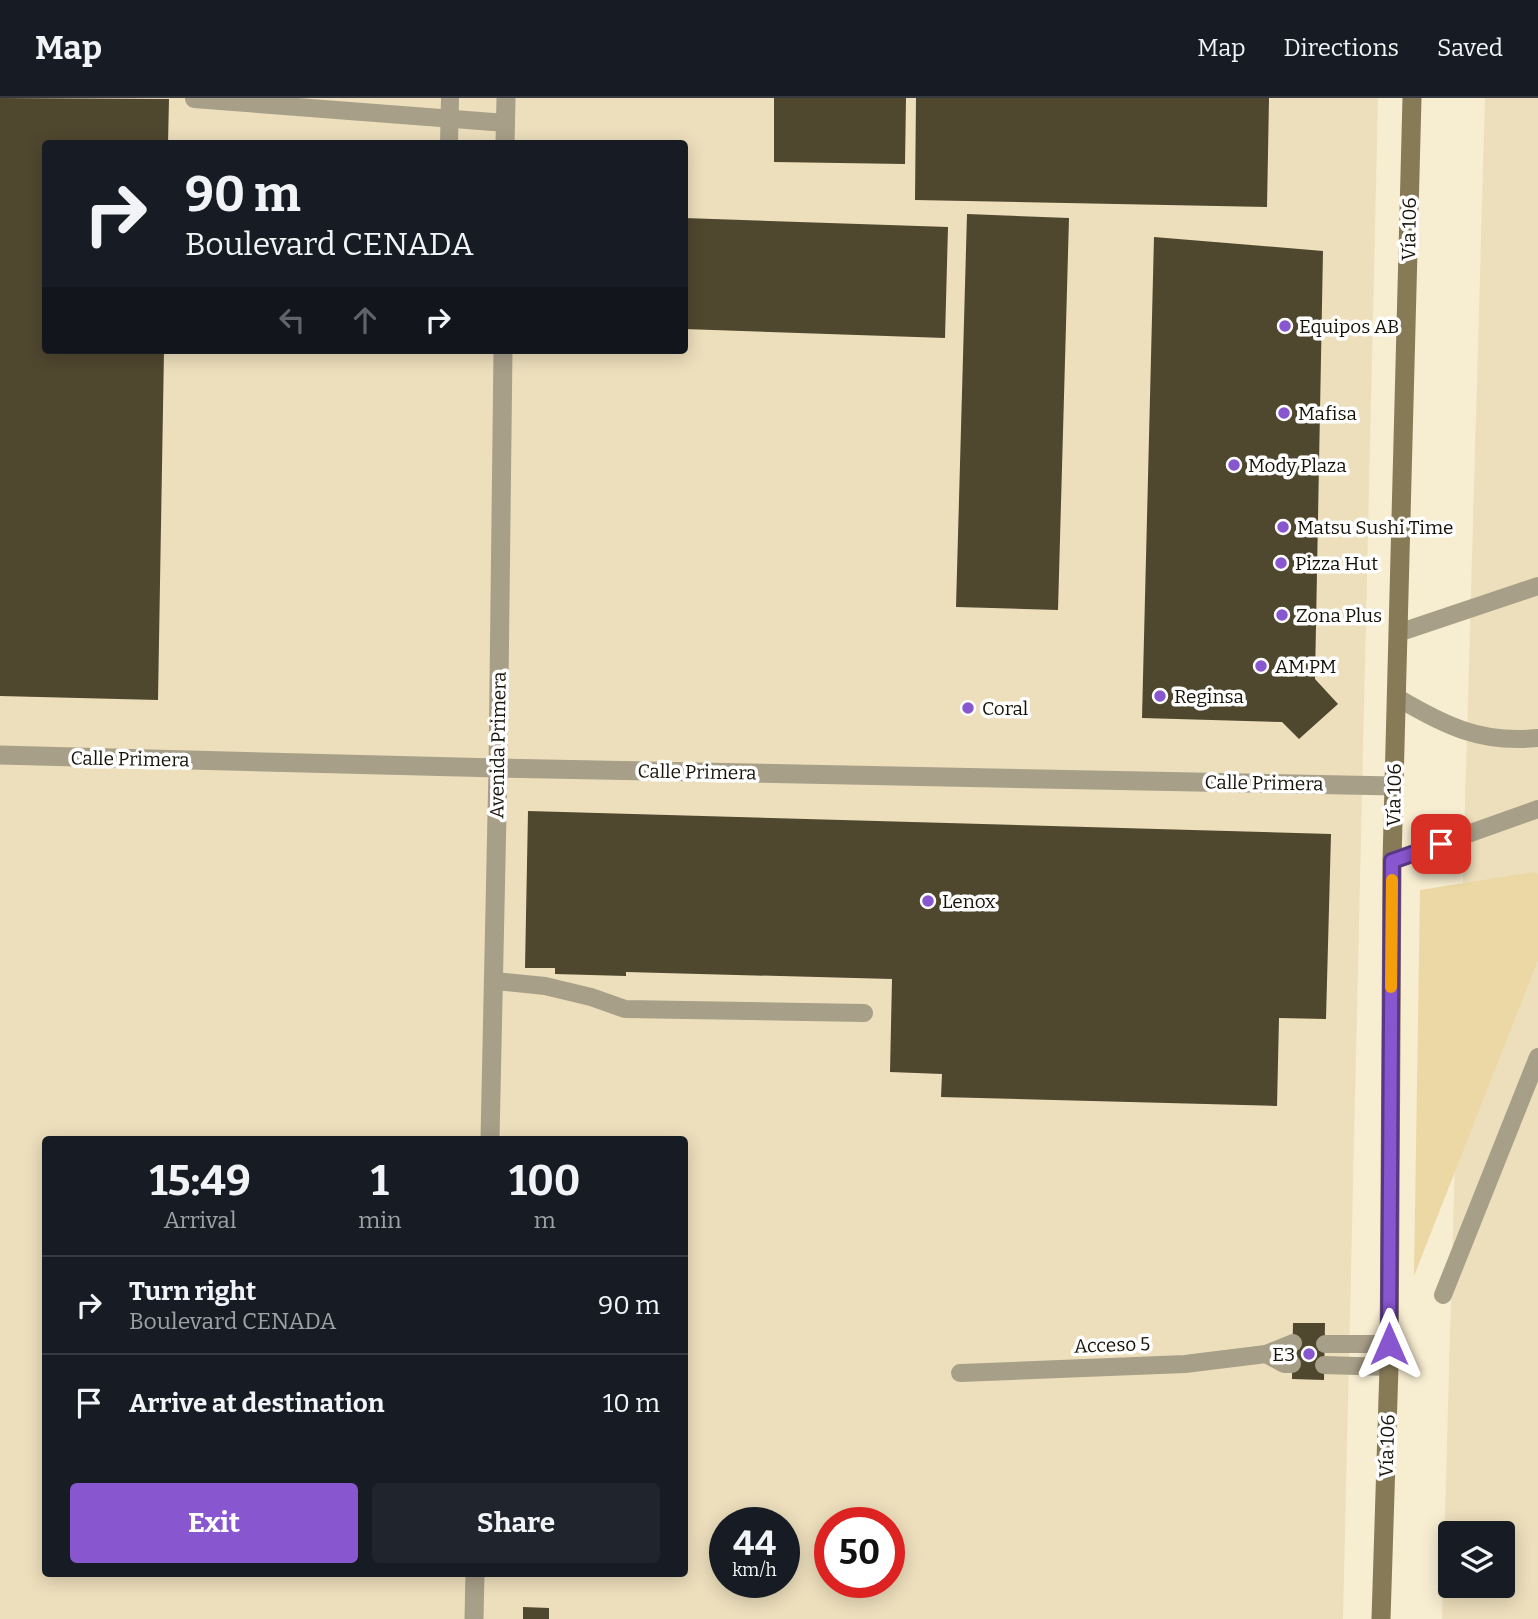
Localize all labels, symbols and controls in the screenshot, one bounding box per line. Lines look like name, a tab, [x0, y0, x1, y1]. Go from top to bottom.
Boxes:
text: Map	[35, 28, 102, 68]
text: Map	[1197, 34, 1246, 62]
text: Directions	[1284, 34, 1399, 62]
text: Saved	[1437, 34, 1503, 62]
text: 90 m	[185, 165, 301, 224]
icon: right	[70, 168, 161, 259]
street label: Vía 106	[1397, 197, 1421, 261]
text: Boulevard CENADA	[185, 225, 474, 263]
icon: left	[273, 301, 311, 339]
icon: ahead	[346, 301, 384, 339]
icon: right	[419, 301, 457, 339]
place label: Equipos AB	[1299, 315, 1399, 338]
marker: Equipos AB	[1277, 318, 1293, 334]
place label: Mafisa	[1298, 402, 1358, 425]
marker: Mafisa	[1276, 405, 1292, 421]
place label: Mody Plaza	[1248, 454, 1347, 477]
marker: Mody Plaza	[1226, 457, 1242, 473]
place label: Matsu Sushi Time	[1297, 516, 1453, 539]
marker: Matsu Sushi Time	[1275, 519, 1291, 535]
place label: Pizza Hut	[1295, 552, 1378, 575]
marker: Pizza Hut	[1273, 555, 1289, 571]
place label: Zona Plus	[1296, 604, 1382, 627]
marker: Zona Plus	[1274, 607, 1290, 623]
place label: AM PM	[1275, 655, 1336, 678]
marker: AM PM	[1253, 658, 1269, 674]
street label: Avenida Primera	[485, 671, 511, 819]
place label: Reginsa	[1174, 685, 1245, 708]
marker: Reginsa	[1152, 688, 1168, 704]
place label: Coral	[982, 697, 1028, 720]
marker: Coral	[960, 700, 976, 716]
street label: Calle Primera	[70, 746, 190, 772]
street label: Calle Primera	[637, 759, 757, 785]
street label: Vía 106	[1382, 763, 1406, 827]
street label: Calle Primera	[1204, 770, 1324, 796]
pin	[1411, 814, 1471, 874]
icon: arrive	[1422, 825, 1460, 863]
place label: Lenox	[942, 890, 996, 913]
marker: Lenox	[920, 893, 936, 909]
text: 15:49	[149, 1156, 251, 1206]
text: 1	[371, 1156, 389, 1206]
text: 100	[509, 1156, 581, 1206]
text: Arrival	[164, 1206, 237, 1234]
text: min	[358, 1206, 402, 1234]
text: m	[534, 1206, 556, 1234]
text: Turn right	[129, 1276, 256, 1307]
icon: right	[70, 1286, 108, 1324]
text: 90 m	[598, 1290, 660, 1321]
text: Boulevard CENADA	[129, 1307, 336, 1335]
position arrow	[1352, 1307, 1426, 1381]
street label: Acceso 5	[1073, 1332, 1151, 1358]
place label: E3	[1272, 1343, 1295, 1366]
marker: E3	[1301, 1346, 1317, 1362]
icon: arrive	[70, 1384, 108, 1422]
text: Arrive at destination	[129, 1388, 384, 1419]
text: 10 m	[603, 1388, 660, 1419]
street label: Vía 106	[1374, 1414, 1400, 1478]
button: Exit	[70, 1483, 358, 1563]
button: Share	[372, 1483, 660, 1563]
speed limit sign: 50	[814, 1507, 905, 1598]
map controls	[1438, 1521, 1515, 1598]
button: layers	[1438, 1521, 1515, 1598]
text: 44	[733, 1522, 776, 1564]
text: km/h	[732, 1559, 777, 1581]

